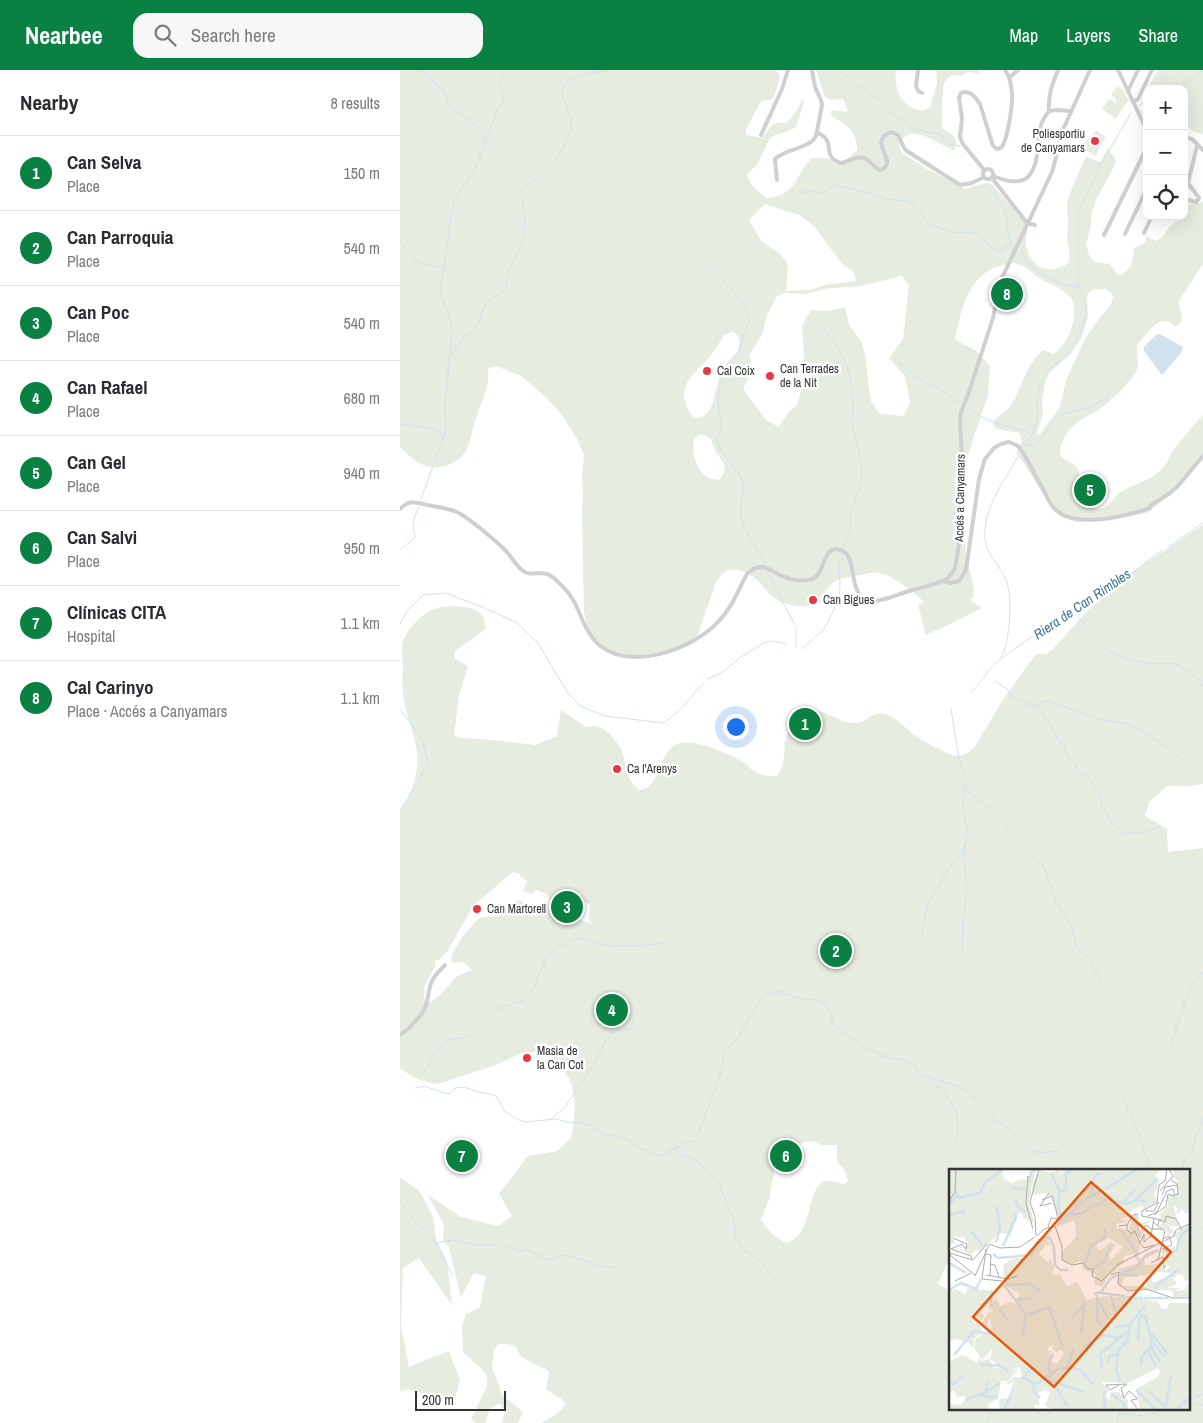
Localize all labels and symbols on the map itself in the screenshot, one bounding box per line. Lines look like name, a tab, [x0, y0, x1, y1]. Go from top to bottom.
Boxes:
place label: Poliesportiu de Canyamars	[1021, 126, 1085, 156]
marker: Poliesportiu de Canyamars	[1089, 135, 1101, 147]
pin: 8	[991, 275, 1023, 313]
place label: Can Terrades de la Nit	[780, 361, 839, 391]
place label: Cal Coix	[717, 363, 755, 379]
marker: Cal Coix	[701, 365, 713, 377]
marker: Can Terrades de la Nit	[764, 370, 776, 382]
street label: Accés a Canyamars	[951, 454, 969, 543]
pin: 5	[1074, 471, 1106, 509]
water label: Riera de Can Rimbles	[1030, 565, 1134, 643]
place label: Can Bigues	[823, 592, 875, 608]
marker: Can Bigues	[807, 594, 819, 606]
pin: 1	[789, 705, 821, 743]
your location	[723, 714, 749, 740]
place label: Ca l'Arenys	[627, 761, 677, 777]
marker: Ca l'Arenys	[611, 763, 623, 775]
pin: 3	[551, 888, 583, 926]
place label: Can Martorell	[487, 901, 546, 917]
marker: Can Martorell	[471, 903, 483, 915]
pin: 2	[820, 932, 852, 970]
pin: 4	[596, 991, 628, 1029]
place label: Masia de la Can Cot	[537, 1043, 584, 1073]
marker: Masia de la Can Cot	[521, 1052, 533, 1064]
pin: 7	[446, 1137, 478, 1175]
pin: 6	[770, 1137, 802, 1175]
inset map	[949, 1169, 1190, 1410]
scale bar	[415, 1388, 506, 1411]

